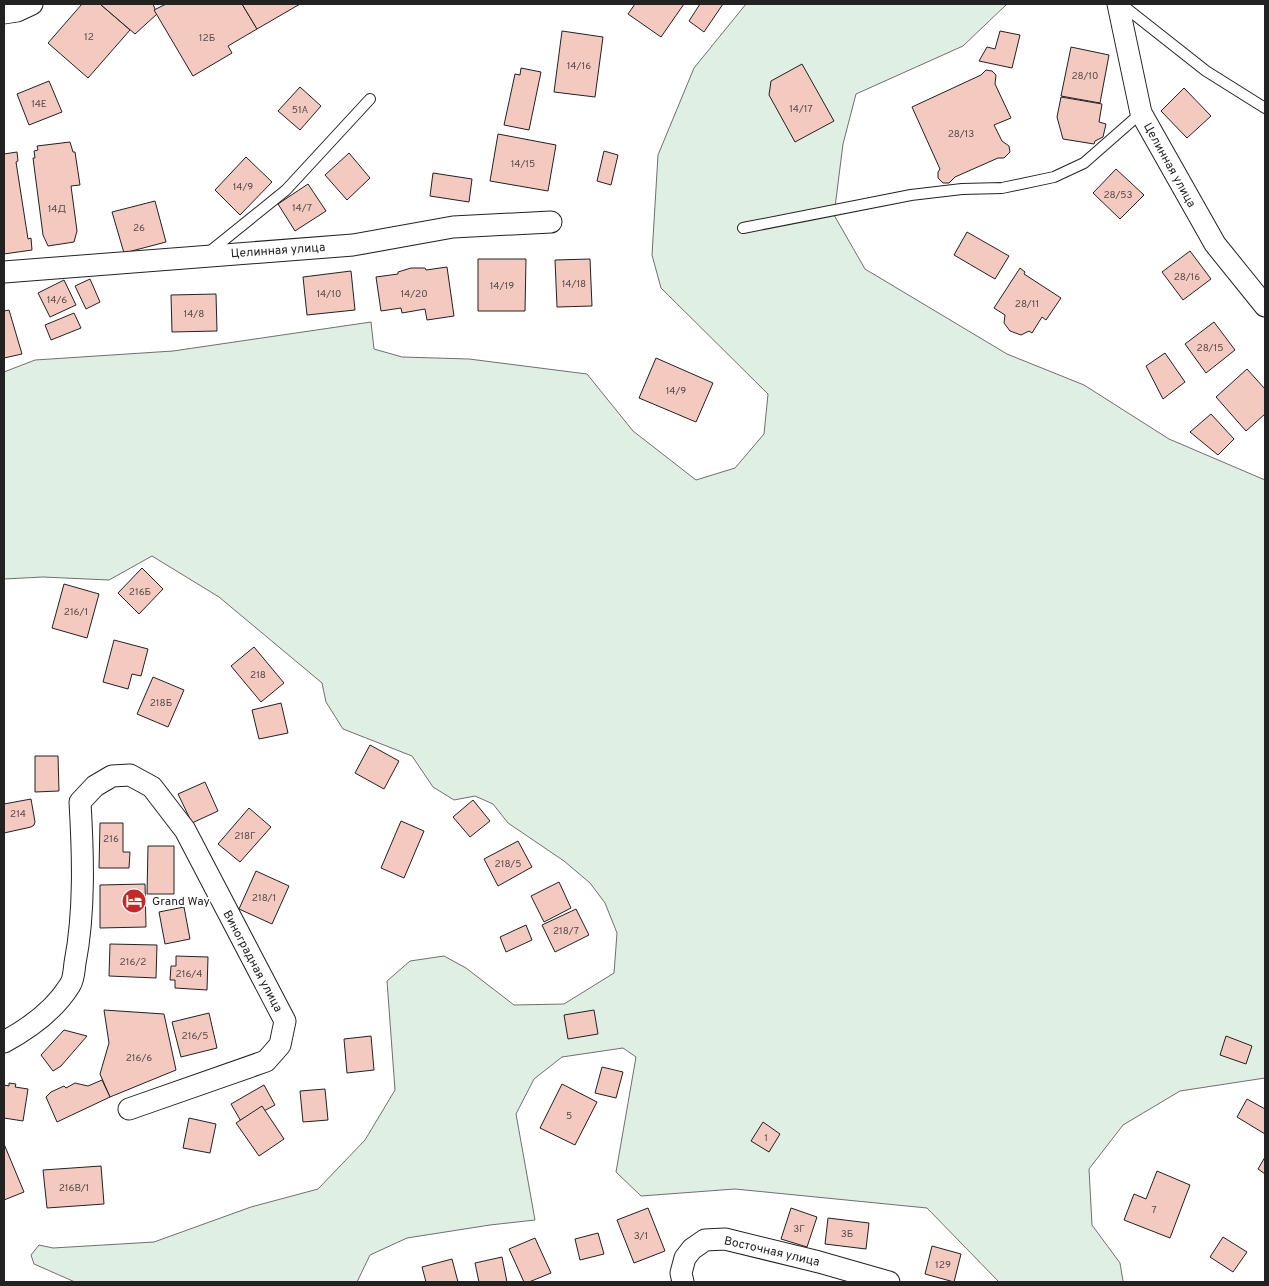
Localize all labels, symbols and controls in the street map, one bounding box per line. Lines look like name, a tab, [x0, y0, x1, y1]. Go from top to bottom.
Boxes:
house number: 12	[84, 31, 94, 44]
house number: 12Б	[199, 32, 215, 45]
house number: 14/16	[567, 60, 591, 73]
house number: 28/10	[1072, 70, 1098, 83]
house number: 14Е	[31, 98, 47, 111]
house number: 14/17	[789, 103, 813, 116]
house number: 51А	[292, 104, 308, 117]
street label: Целинная улица	[1139, 120, 1199, 211]
house number: 28/13	[948, 128, 974, 141]
house number: 14/15	[511, 158, 535, 171]
house number: 14/9	[233, 181, 253, 194]
house number: 28/53	[1103, 189, 1133, 202]
house number: 14/7	[292, 202, 312, 215]
house number: 14Д	[48, 203, 67, 216]
house number: 26	[133, 222, 145, 235]
street label: Целинная улица	[230, 240, 326, 262]
house number: 28/16	[1174, 271, 1200, 284]
house number: 14/18	[562, 278, 586, 291]
house number: 14/19	[490, 280, 514, 293]
house number: 14/10	[317, 288, 341, 301]
house number: 14/20	[400, 288, 428, 301]
house number: 14/6	[47, 294, 67, 307]
house number: 28/11	[1015, 298, 1039, 311]
house number: 14/8	[184, 308, 204, 321]
house number: 28/15	[1197, 342, 1223, 355]
house number: 14/9	[666, 385, 686, 398]
house number: 216Б	[129, 586, 151, 599]
house number: 216/1	[64, 606, 88, 619]
house number: 218	[250, 669, 266, 682]
house number: 218Б	[150, 697, 172, 710]
house number: 214	[10, 808, 26, 821]
house number: 218Г	[234, 830, 256, 843]
house number: 216	[103, 833, 119, 846]
house number: 218/5	[495, 858, 521, 871]
hotel icon: Grand Way	[121, 888, 147, 914]
house number: 218/1	[252, 892, 276, 905]
place label: Grand Way	[152, 894, 210, 910]
street label: Виноградная улица	[219, 908, 286, 1015]
house number: 218/7	[553, 925, 579, 938]
house number: 216/2	[120, 956, 146, 969]
house number: 216/4	[176, 968, 202, 981]
house number: 216/5	[182, 1030, 208, 1043]
house number: 216/6	[126, 1052, 152, 1065]
house number: 5	[566, 1110, 572, 1123]
house number: 1	[764, 1132, 768, 1145]
house number: 216В/1	[59, 1182, 89, 1195]
house number: 7	[1151, 1204, 1157, 1217]
house number: 3Г	[793, 1223, 805, 1236]
house number: 3Б	[841, 1228, 853, 1241]
house number: 3/1	[634, 1230, 648, 1243]
street label: Восточная улица	[722, 1233, 821, 1271]
house number: 129	[935, 1259, 951, 1272]

